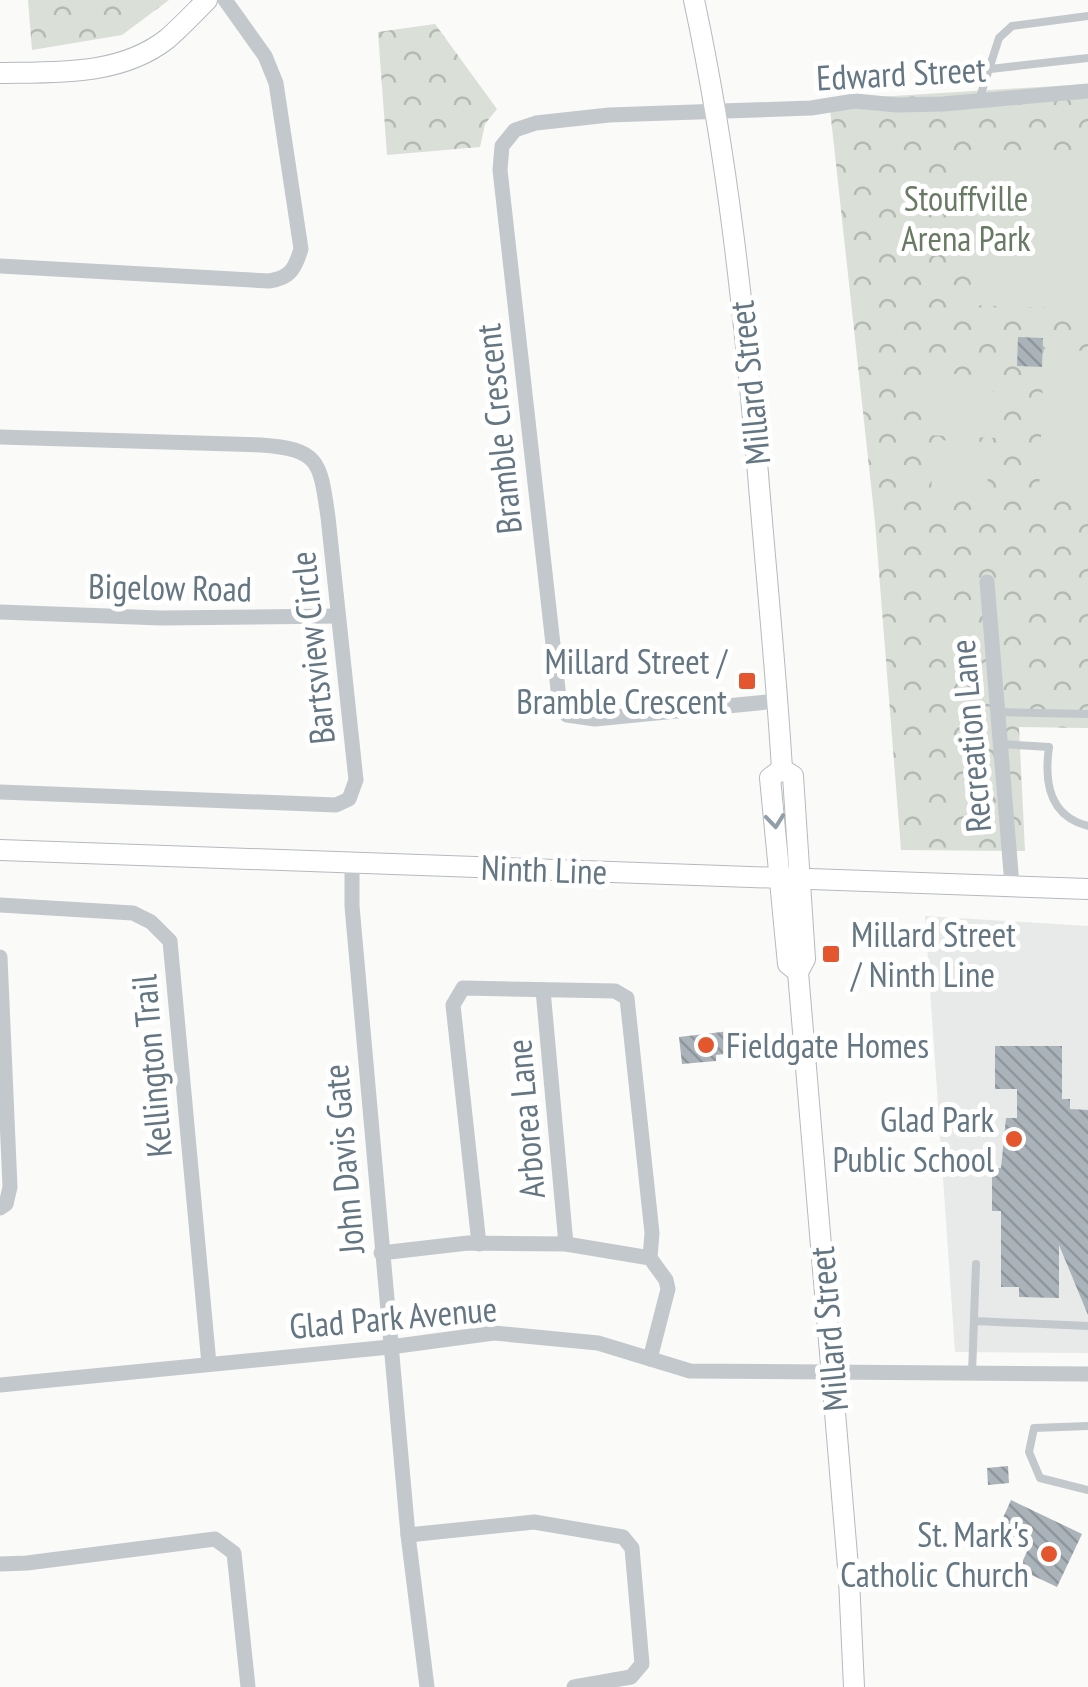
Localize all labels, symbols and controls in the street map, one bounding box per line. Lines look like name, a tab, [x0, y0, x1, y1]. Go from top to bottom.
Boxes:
street label: Edward Street	[815, 46, 987, 100]
park label: Stouffville Arena Park	[901, 175, 1031, 261]
street label: Millard Street	[717, 298, 780, 467]
street label: Bramble Crescent	[464, 321, 532, 536]
street label: Bartsview Circle	[279, 549, 345, 747]
street label: Bigelow Road	[88, 563, 252, 611]
place label: Millard Street / Bramble Crescent	[516, 638, 729, 724]
street label: Recreation Lane	[939, 638, 1001, 834]
marker: Millard Street / Bramble Crescent	[736, 670, 758, 692]
one-way arrow	[764, 813, 785, 829]
street label: Ninth Line	[480, 844, 608, 894]
place label: Millard Street / Ninth Line	[850, 911, 1016, 997]
marker: Millard Street / Ninth Line	[820, 943, 842, 965]
street label: Kellington Trail	[120, 973, 182, 1159]
place label: Fieldgate Homes	[726, 1022, 929, 1068]
marker: Fieldgate Homes	[695, 1034, 717, 1056]
street label: Arborea Lane	[495, 1037, 555, 1201]
street label: John Davis Gate	[312, 1063, 374, 1256]
place label: Glad Park Public School	[833, 1096, 994, 1182]
marker: Glad Park Public School	[1003, 1128, 1025, 1150]
street label: Millard Street	[798, 1245, 858, 1413]
street label: Glad Park Avenue	[287, 1285, 499, 1349]
place label: St. Mark's Catholic Church	[840, 1511, 1029, 1597]
marker: St. Mark's Catholic Church	[1038, 1543, 1060, 1565]

